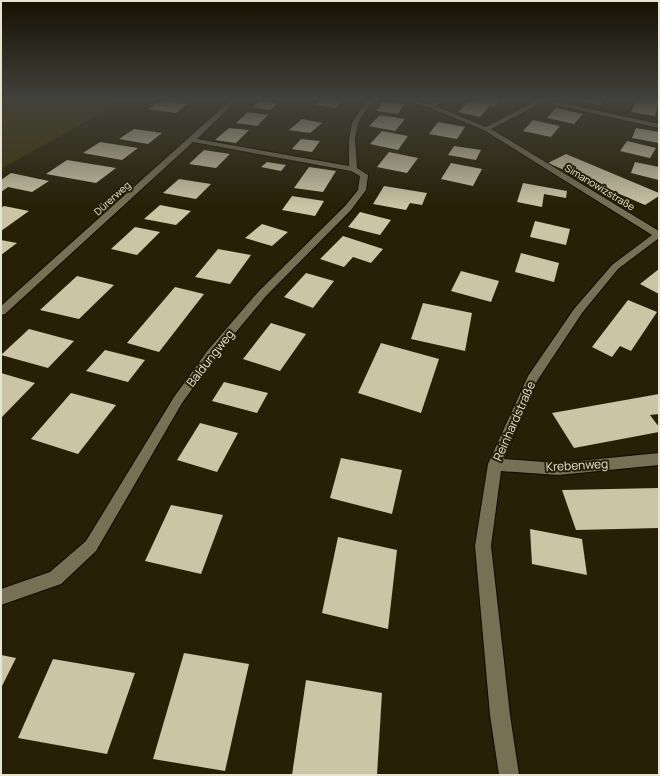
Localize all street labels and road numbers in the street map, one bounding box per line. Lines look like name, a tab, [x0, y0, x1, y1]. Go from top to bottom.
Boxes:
street label: Simanowizstraße	[562, 161, 638, 214]
street label: Dürerweg	[91, 178, 133, 218]
street label: Baldungweg	[182, 326, 238, 390]
street label: Reinhardstraße	[489, 378, 539, 464]
street label: Krebenweg	[545, 455, 609, 475]

